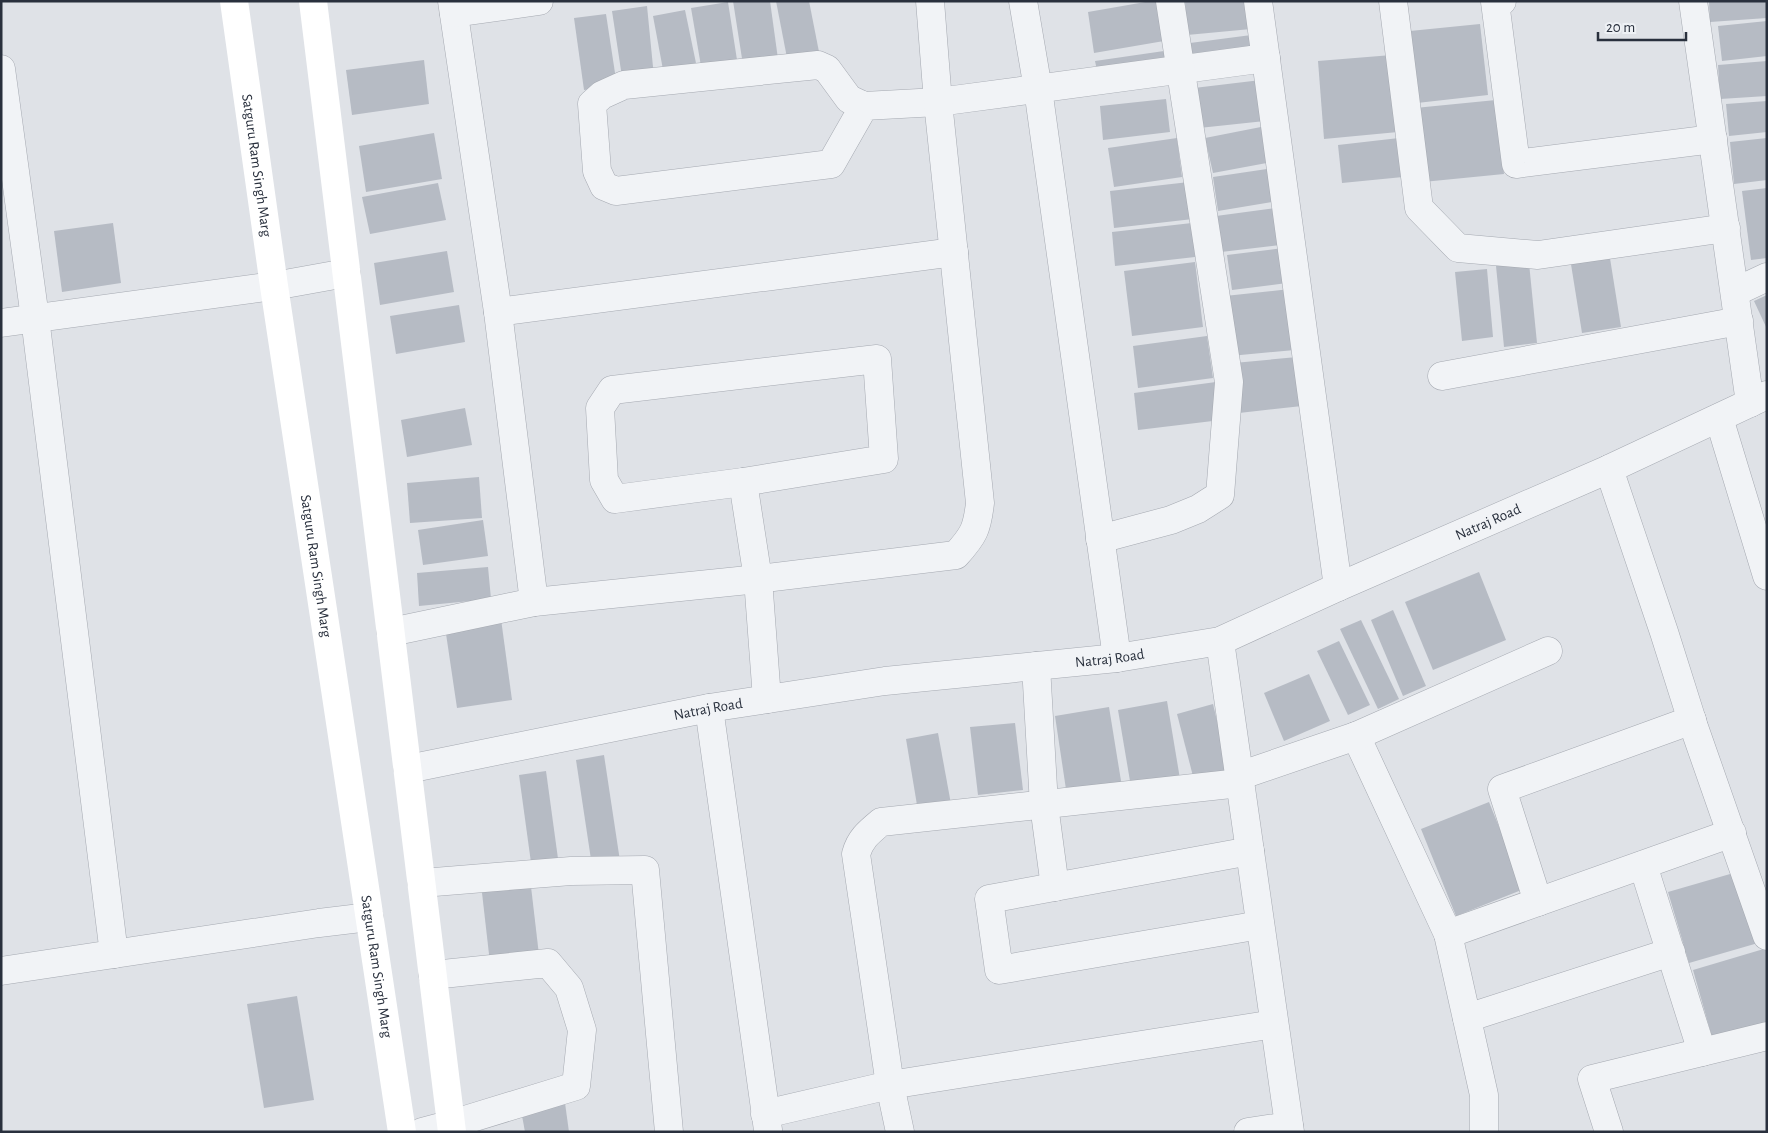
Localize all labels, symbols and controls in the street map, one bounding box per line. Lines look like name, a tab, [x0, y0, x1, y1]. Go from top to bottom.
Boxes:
scale bar	[1598, 10, 1686, 42]
text: 20 m	[1606, 20, 1635, 35]
street label: Satguru Ram Singh Marg	[239, 93, 274, 239]
street label: Satguru Ram Singh Marg	[298, 494, 334, 639]
street label: Natraj Road	[1453, 501, 1523, 543]
street label: Natraj Road	[1074, 647, 1146, 670]
street label: Natraj Road	[672, 696, 744, 723]
street label: Satguru Ram Singh Marg	[358, 894, 395, 1040]

